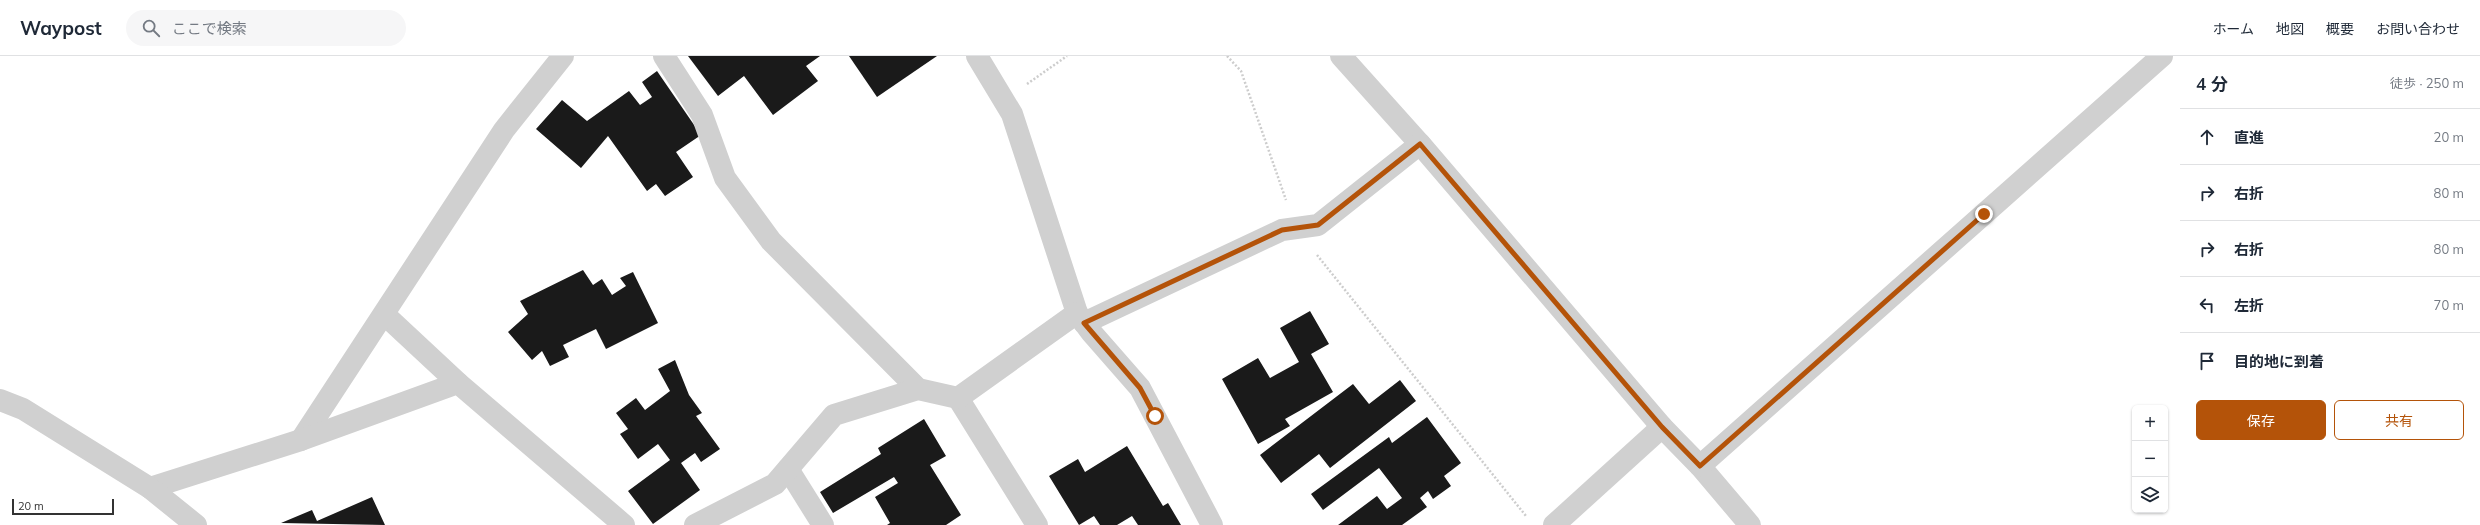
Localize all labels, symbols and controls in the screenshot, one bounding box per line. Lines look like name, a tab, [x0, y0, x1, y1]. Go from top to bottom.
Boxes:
search box	[126, 10, 406, 46]
text: Waypost	[20, 16, 102, 40]
icon: search	[140, 17, 162, 39]
text: ここで検索	[172, 19, 247, 38]
text: ホーム	[2212, 20, 2254, 38]
text: 地図	[2276, 20, 2304, 38]
text: 概要	[2326, 20, 2354, 38]
text: お問い合わせ	[2376, 20, 2460, 38]
text: 4 分	[2196, 73, 2228, 94]
text: 徒歩 · 250 m	[2390, 75, 2464, 91]
icon: ahead	[2196, 126, 2218, 148]
text: 直進	[2234, 128, 2264, 147]
text: 20 m	[2434, 129, 2464, 145]
icon: right	[2196, 182, 2218, 204]
text: 右折	[2234, 184, 2264, 203]
text: 80 m	[2434, 185, 2464, 201]
route end	[1975, 205, 1993, 223]
icon: right	[2196, 238, 2218, 260]
text: 右折	[2234, 240, 2264, 259]
text: 80 m	[2434, 241, 2464, 257]
icon: left	[2196, 294, 2218, 316]
text: 左折	[2234, 296, 2264, 315]
text: 70 m	[2434, 297, 2464, 313]
icon: arrive	[2196, 350, 2218, 372]
text: 目的地に到着	[2234, 352, 2324, 371]
button: 保存	[2196, 400, 2326, 440]
button: 共有	[2334, 400, 2464, 440]
map controls	[2132, 405, 2168, 513]
button: +	[2132, 405, 2168, 441]
route start	[1146, 407, 1164, 425]
button: −	[2132, 441, 2168, 477]
button: layers	[2132, 477, 2168, 513]
scale bar	[12, 497, 114, 516]
text: 20 m	[18, 499, 44, 513]

